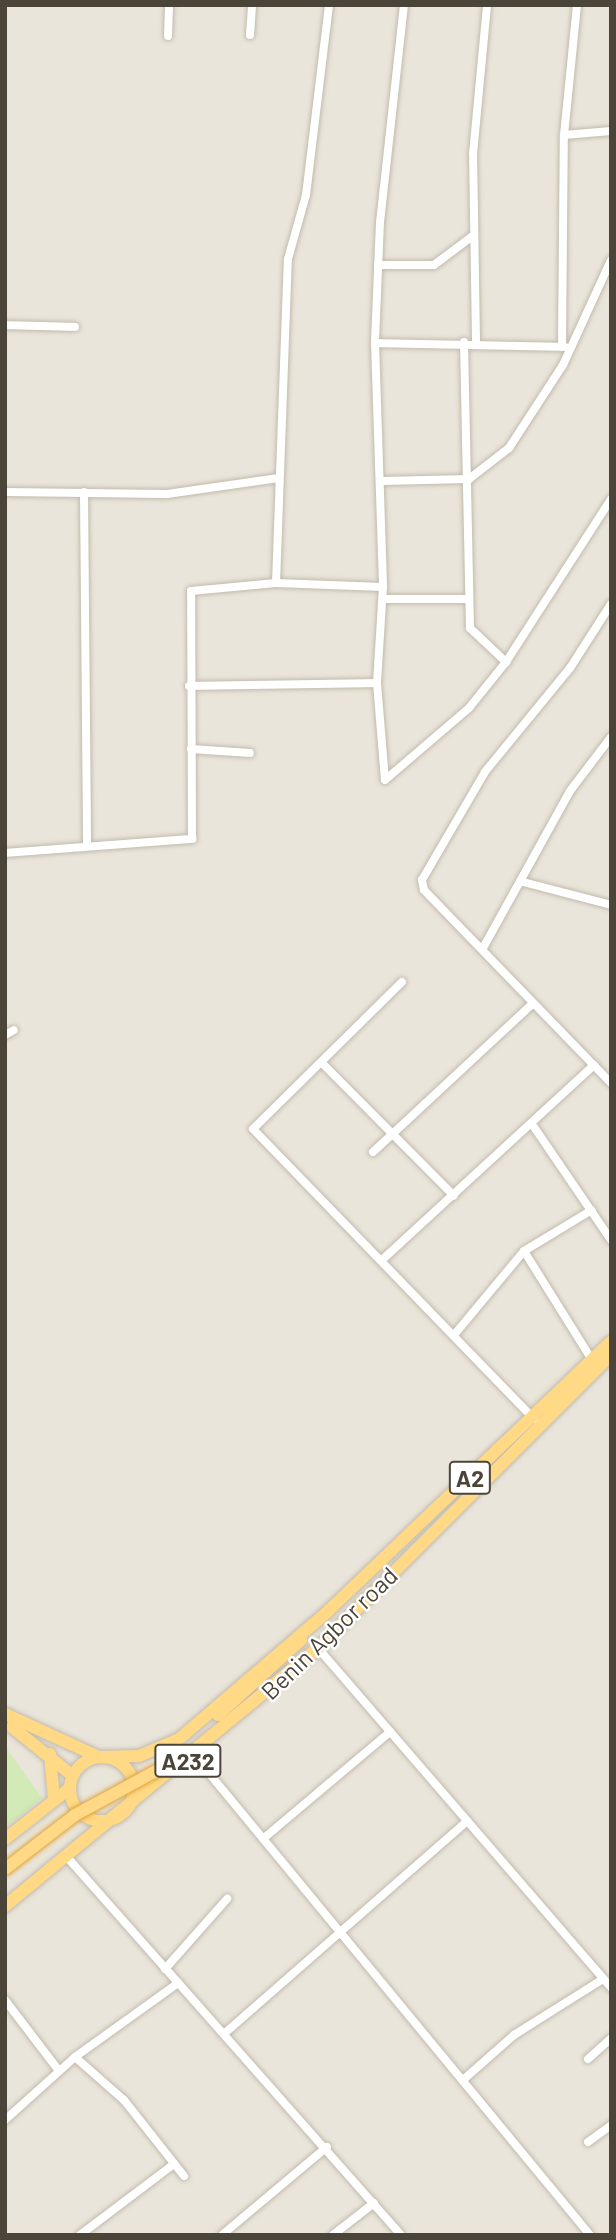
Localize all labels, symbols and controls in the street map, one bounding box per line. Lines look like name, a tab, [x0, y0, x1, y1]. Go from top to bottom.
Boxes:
road number: A2	[447, 1458, 493, 1498]
street label: Benin Agbor road	[255, 1561, 403, 1705]
road number: A232	[153, 1742, 223, 1780]

